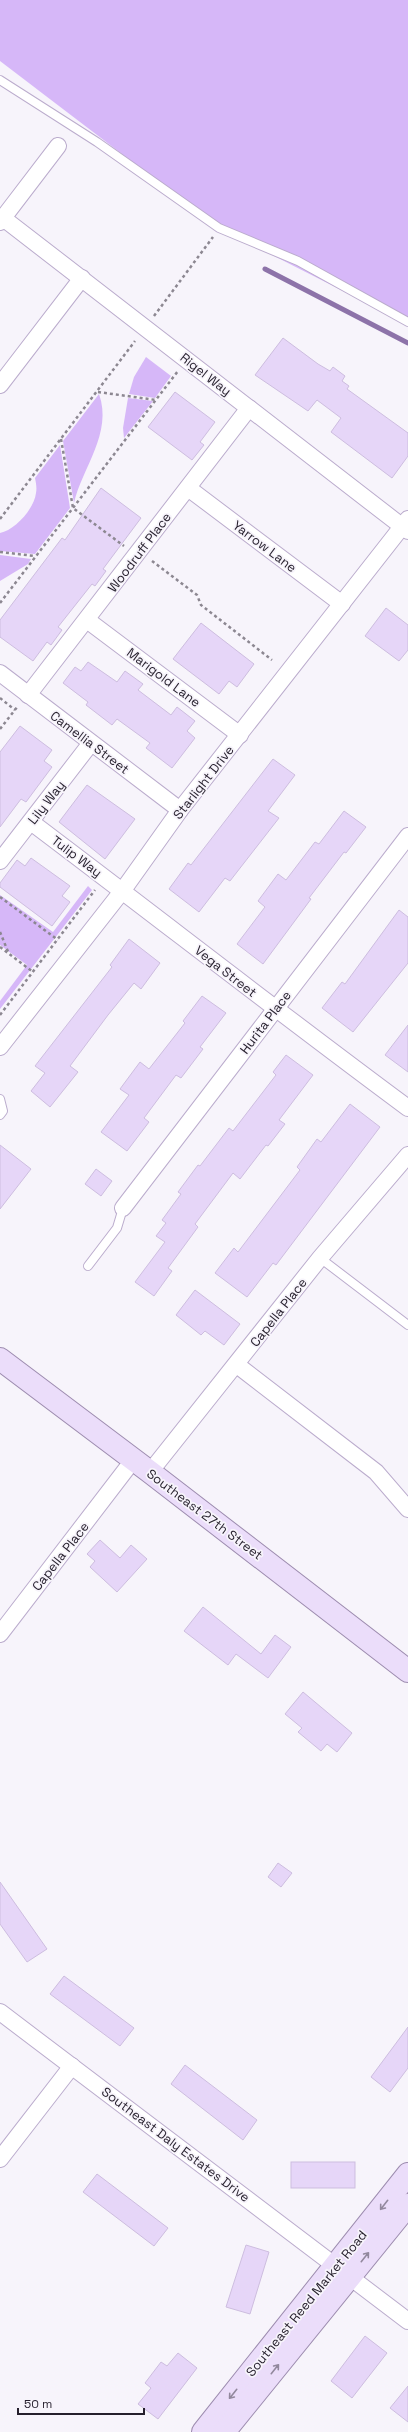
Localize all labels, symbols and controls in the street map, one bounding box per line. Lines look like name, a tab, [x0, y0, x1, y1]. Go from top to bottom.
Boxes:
street label: Rigel Way	[177, 349, 235, 400]
street label: Woodruff Place	[104, 509, 175, 596]
street label: Yarrow Lane	[229, 517, 300, 576]
street label: Marigold Lane	[123, 644, 204, 711]
street label: Camellia Street	[47, 707, 133, 778]
street label: Starlight Drive	[169, 742, 238, 823]
street label: Lily Way	[24, 777, 69, 828]
street label: Tulip Way	[48, 832, 105, 881]
street label: Vega Street	[191, 942, 260, 1001]
street label: Hurita Place	[236, 987, 295, 1057]
street label: Capella Place	[246, 1274, 311, 1350]
street label: Southeast 27th Street	[143, 1465, 266, 1564]
street label: Capella Place	[28, 1518, 93, 1594]
street label: Southeast Daly Estates Drive	[98, 2083, 253, 2206]
one-way arrow	[380, 2199, 388, 2210]
street label: Southeast Reed Market Road	[242, 2227, 371, 2380]
one-way arrow	[361, 2252, 370, 2263]
one-way arrow	[270, 2364, 279, 2375]
one-way arrow	[229, 2389, 238, 2399]
scale bar	[18, 2390, 144, 2416]
text: 50 m	[24, 2396, 52, 2412]

